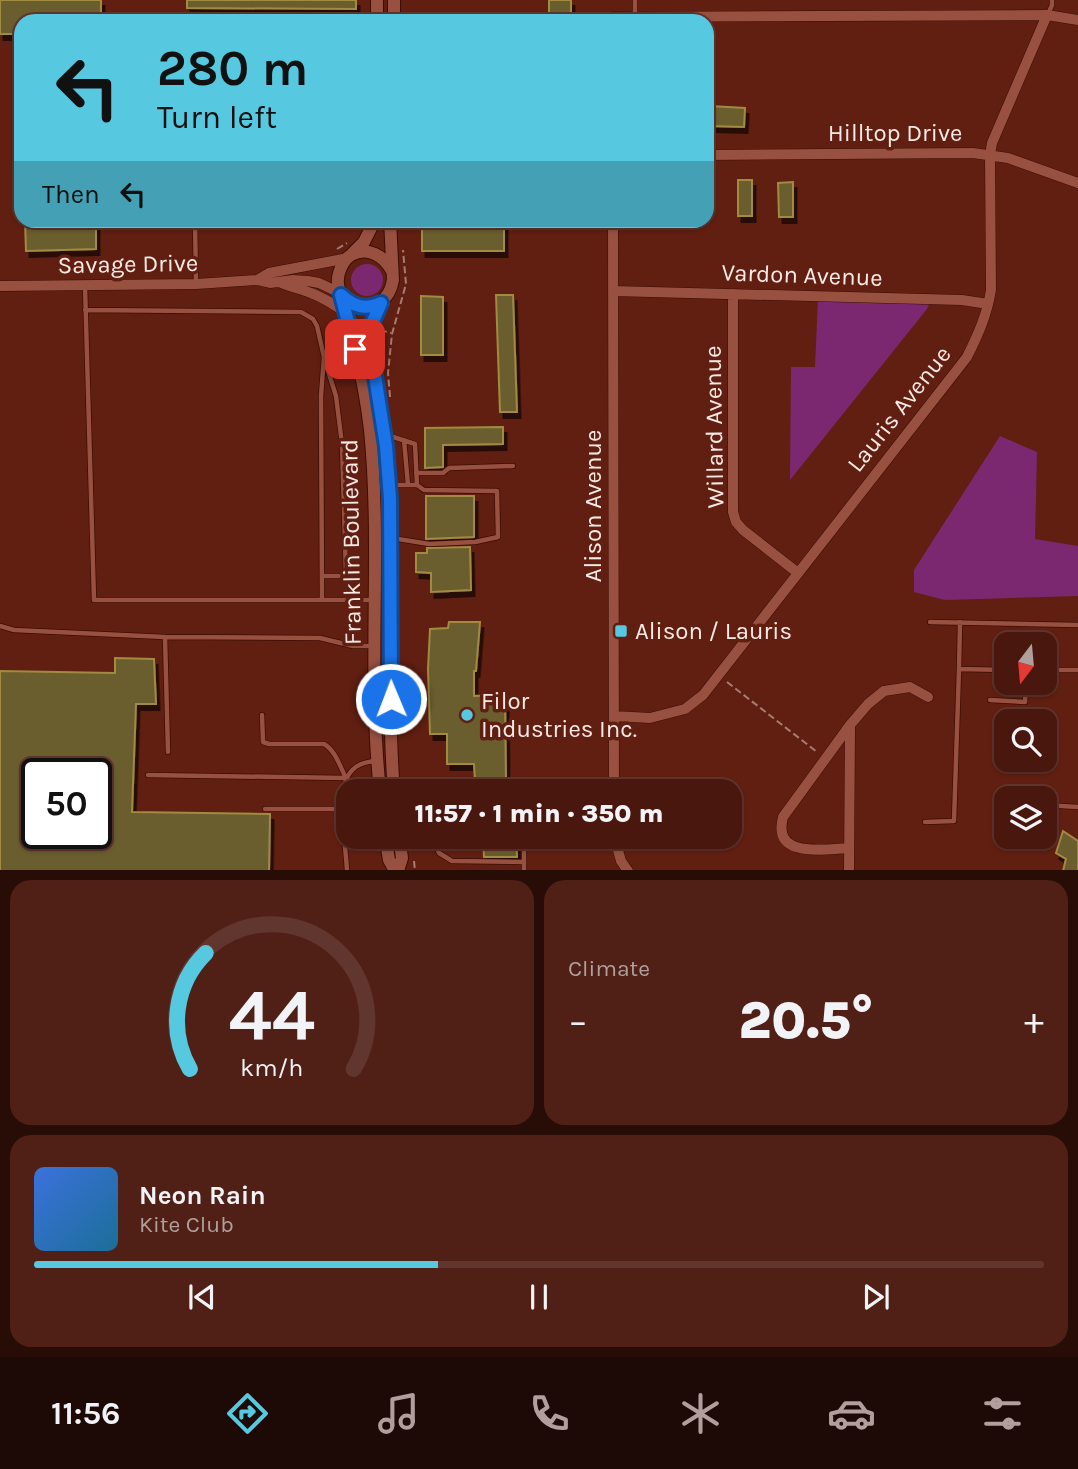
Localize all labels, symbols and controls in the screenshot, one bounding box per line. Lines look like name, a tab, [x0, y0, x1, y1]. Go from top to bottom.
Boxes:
text: 280 m	[157, 40, 308, 97]
icon: left	[42, 42, 133, 133]
text: Turn left	[157, 99, 277, 136]
street label: Hilltop Drive	[828, 119, 962, 147]
icon: left	[114, 175, 152, 213]
text: Then	[42, 179, 100, 210]
street label: Savage Drive	[57, 249, 199, 279]
street label: Vardon Avenue	[721, 258, 883, 292]
pin	[325, 319, 385, 379]
icon: arrive	[336, 330, 374, 368]
street label: Lauris Avenue	[841, 340, 957, 478]
street label: Willard Avenue	[699, 345, 729, 509]
street label: Alison Avenue	[579, 430, 607, 582]
street label: Franklin Boulevard	[335, 439, 367, 645]
place label: Alison / Lauris	[635, 617, 792, 645]
marker: Alison / Lauris	[613, 623, 629, 639]
north arrow	[994, 632, 1057, 695]
map controls	[994, 632, 1057, 849]
position arrow	[354, 662, 428, 736]
place label: Filor Industries Inc.	[481, 687, 637, 743]
marker: Filor Industries Inc.	[459, 707, 475, 723]
button: search	[994, 709, 1057, 772]
speed limit sign: 50	[21, 758, 112, 849]
button: layers	[994, 786, 1057, 849]
text: 11:57 · 1 min · 350 m	[415, 798, 663, 829]
text: Climate	[568, 955, 650, 982]
text: 44	[229, 972, 315, 1057]
text: 20.5°	[738, 990, 874, 1051]
text: −	[568, 999, 588, 1044]
text: +	[1024, 999, 1044, 1044]
text: km/h	[240, 1052, 304, 1081]
text: Neon Rain	[139, 1180, 266, 1211]
text: Kite Club	[139, 1211, 234, 1238]
icon: previous	[183, 1278, 221, 1316]
icon: pause	[520, 1278, 558, 1316]
icon: next	[857, 1278, 895, 1316]
icon: directions	[223, 1389, 272, 1438]
icon: music	[374, 1389, 423, 1438]
icon: phone	[525, 1389, 574, 1438]
icon: climate	[676, 1389, 725, 1438]
icon: car	[827, 1389, 876, 1438]
icon: filters	[978, 1389, 1027, 1438]
text: 11:56	[51, 1395, 121, 1432]

